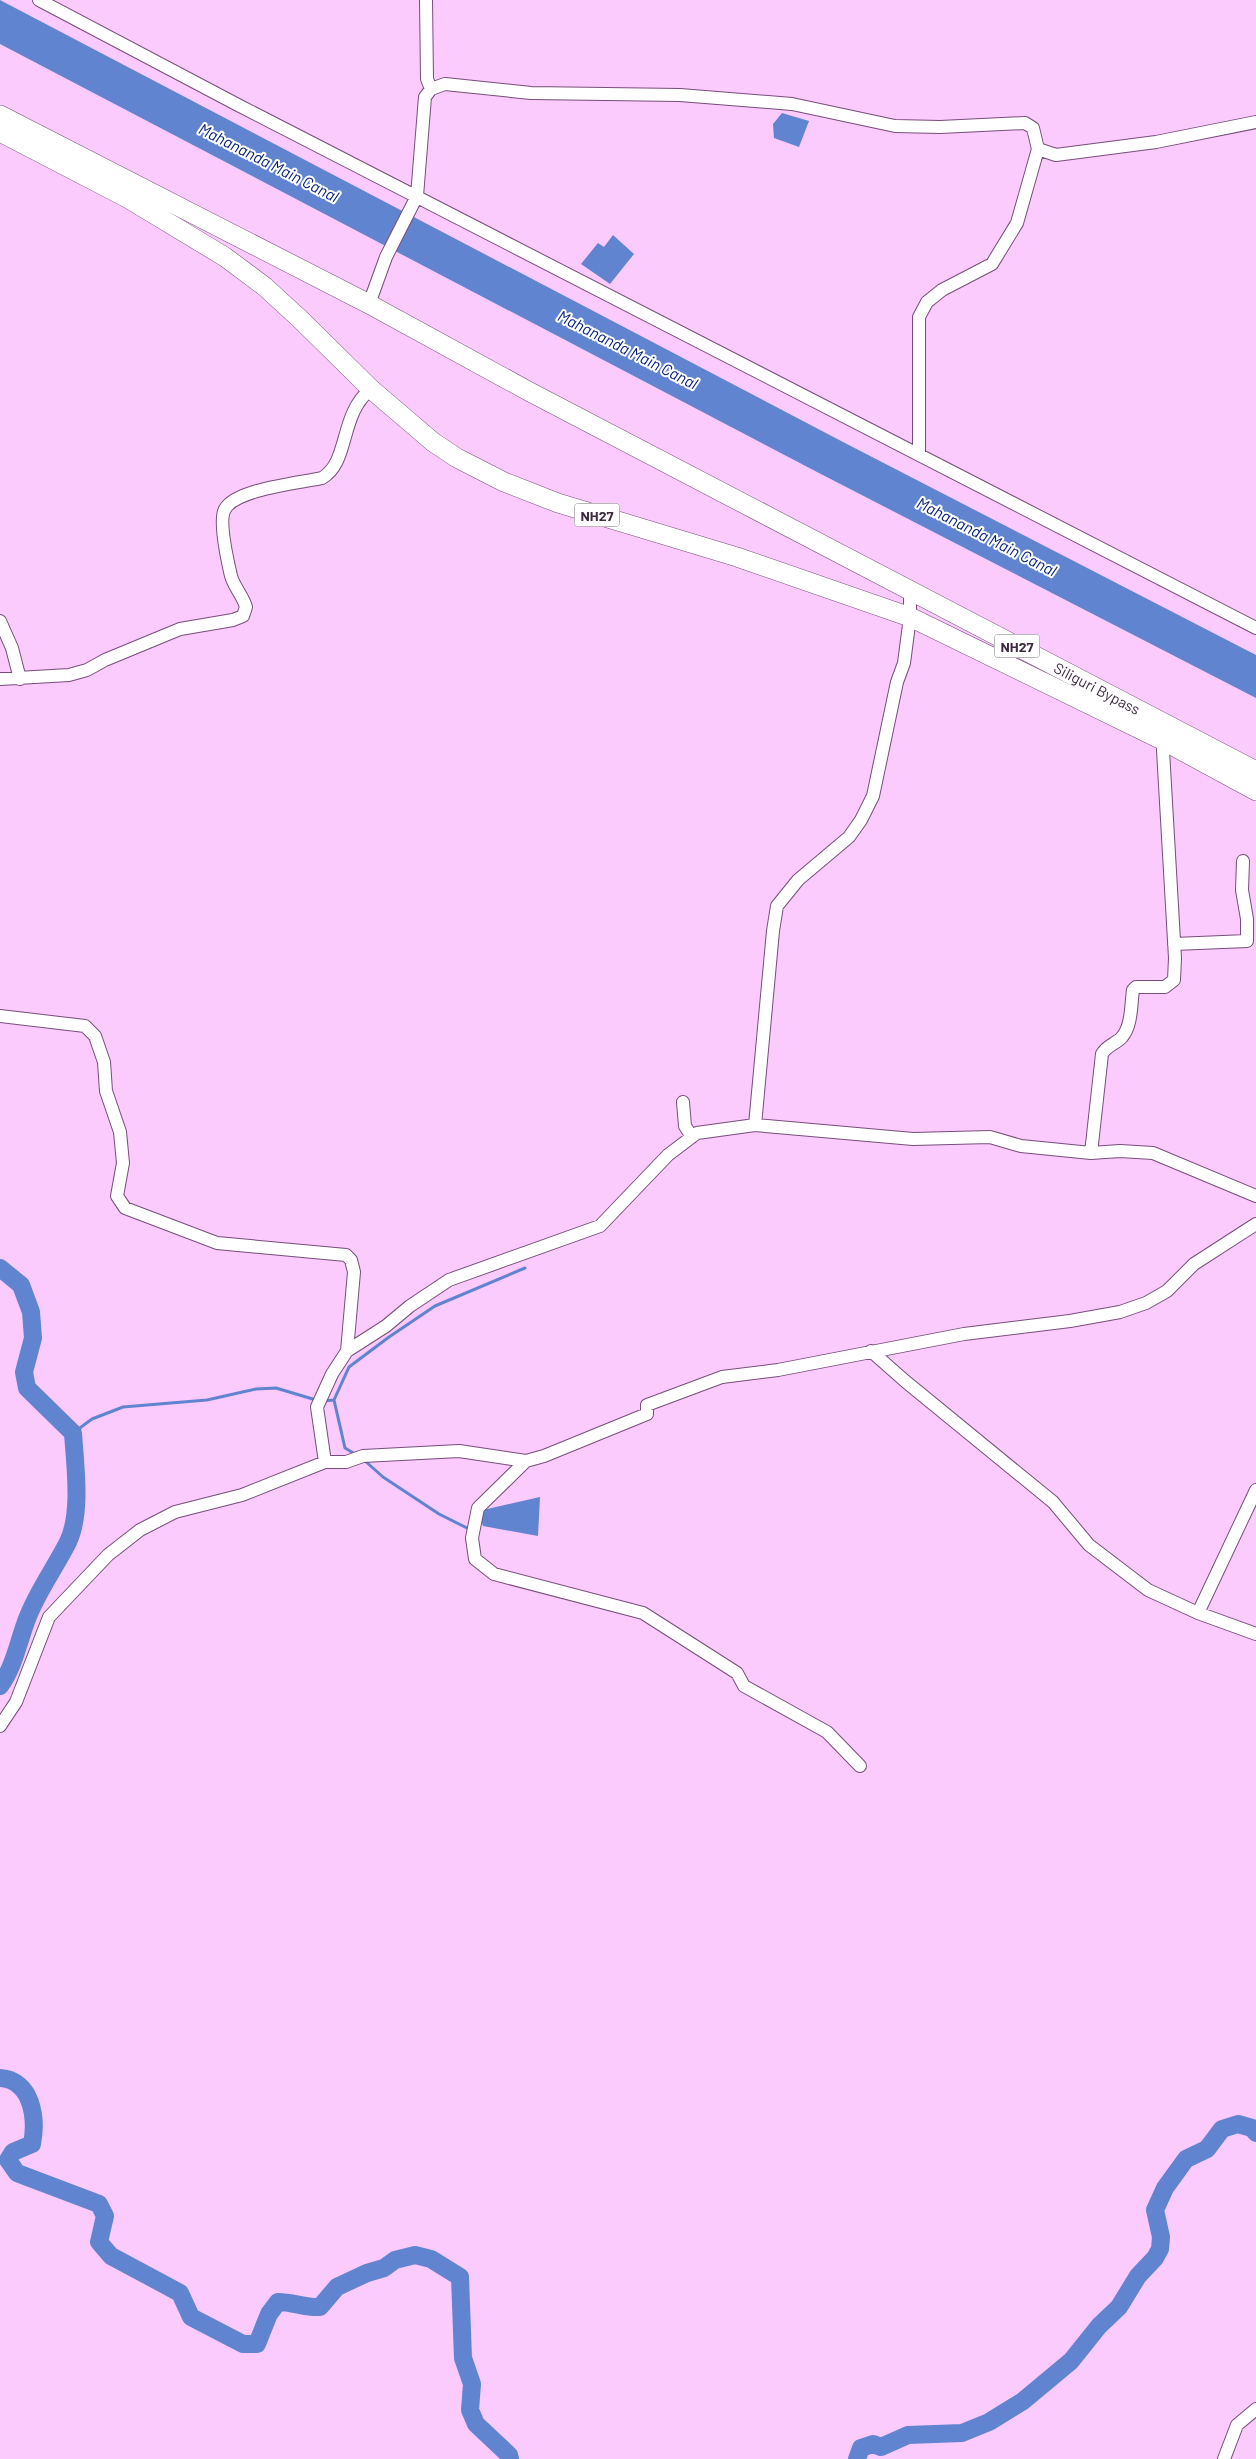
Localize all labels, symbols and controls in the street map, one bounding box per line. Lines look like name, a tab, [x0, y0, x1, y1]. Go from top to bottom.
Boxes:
water label: Mahananda Main Canal	[196, 118, 343, 206]
water label: Mahananda Main Canal	[555, 305, 702, 393]
water label: Mahananda Main Canal	[914, 492, 1061, 580]
road number: NH27	[574, 504, 620, 526]
road number: NH27	[994, 634, 1040, 658]
street label: Siliguri Bypass	[1051, 658, 1143, 718]

